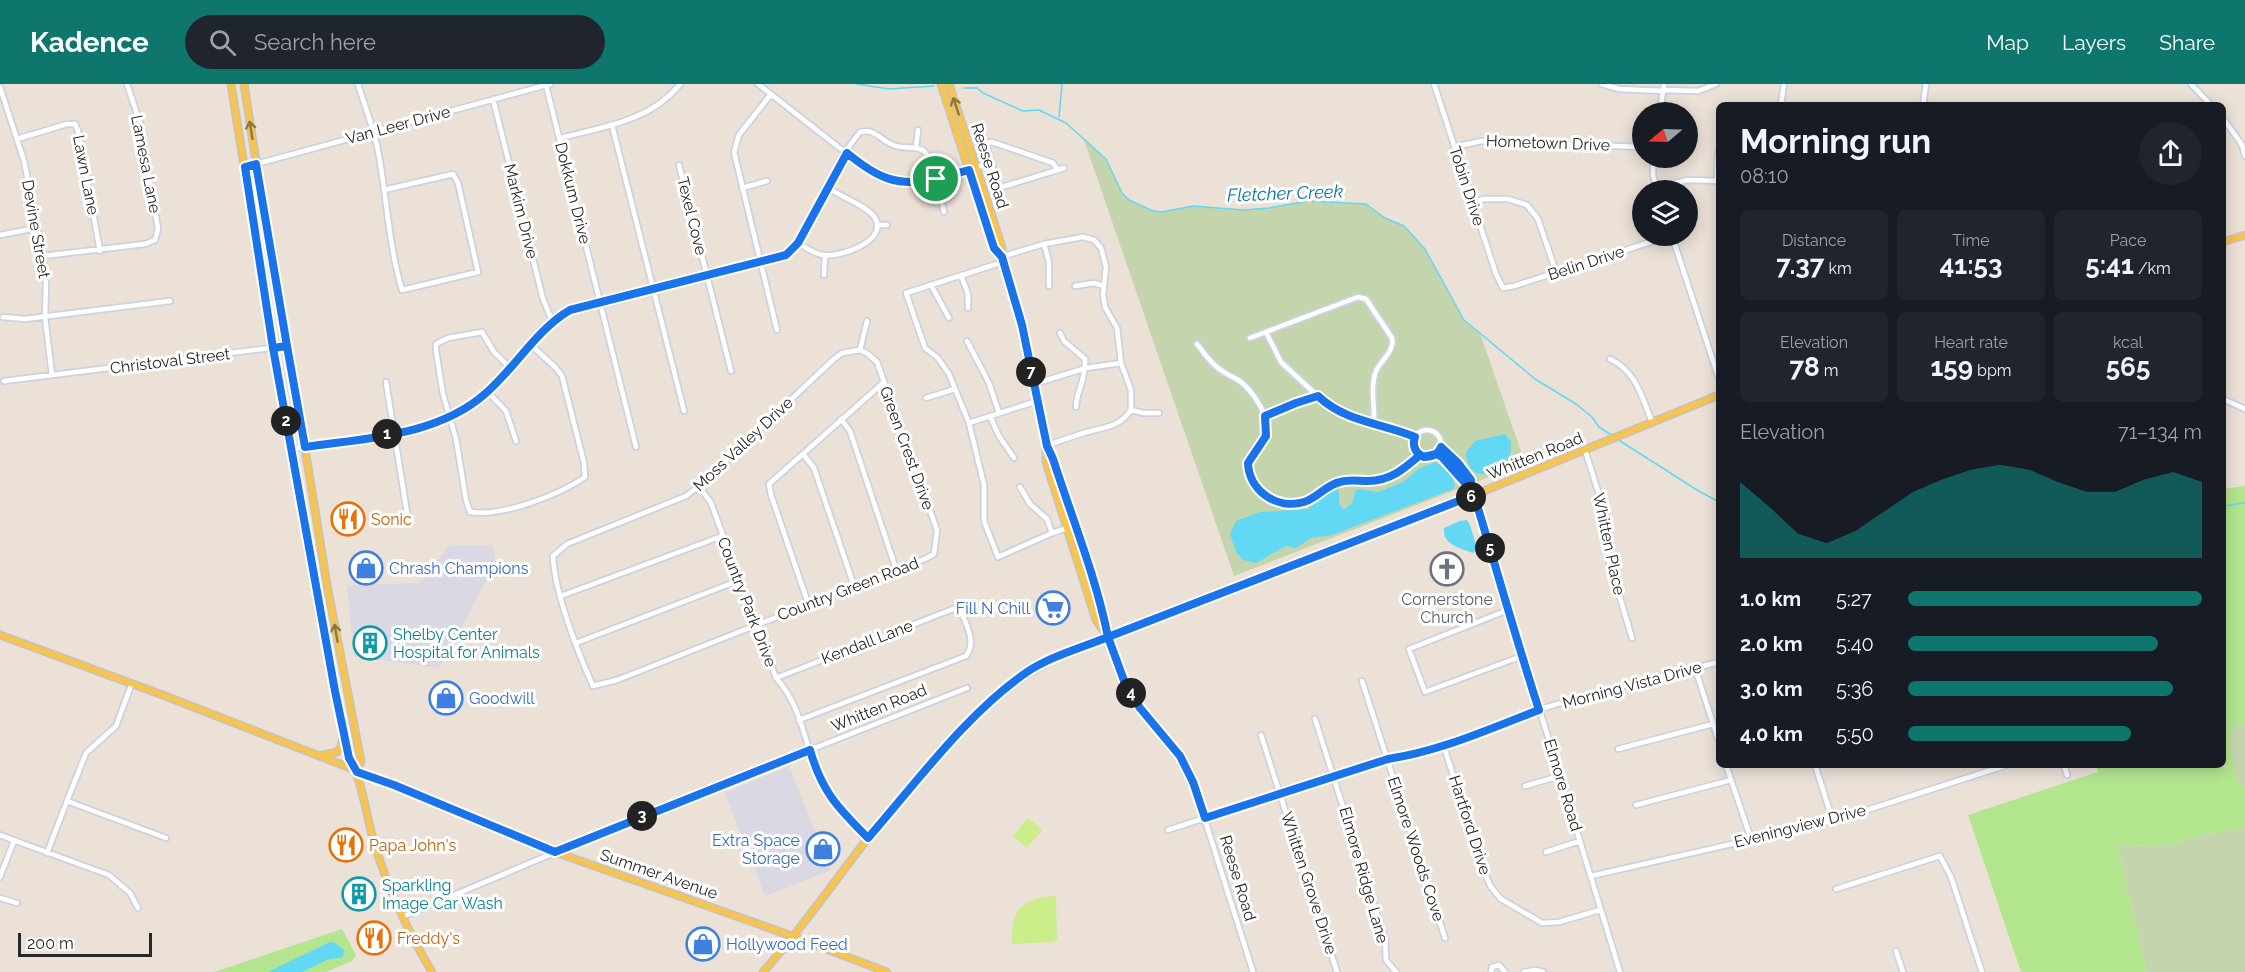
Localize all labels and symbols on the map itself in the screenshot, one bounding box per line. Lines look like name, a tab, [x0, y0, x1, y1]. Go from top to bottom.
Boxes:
one-way arrow	[950, 97, 961, 116]
street label: Van Leer Drive	[344, 102, 452, 148]
north arrow	[1632, 102, 1698, 168]
street label: Lamesa Lane	[127, 113, 165, 215]
one-way arrow	[246, 120, 257, 140]
street label: Reese Road	[967, 121, 1013, 211]
street label: Hometown Drive	[1486, 131, 1610, 155]
street label: Lawn Lane	[69, 133, 103, 217]
street label: Dokkum Drive	[551, 140, 595, 246]
street label: Tobin Drive	[1445, 144, 1489, 228]
pin	[910, 153, 961, 204]
street label: Markim Drive	[500, 162, 542, 260]
street label: Texel Cove	[673, 175, 711, 257]
street label: Devine Street	[18, 178, 54, 280]
water label: Fletcher Creek	[1227, 180, 1344, 206]
street label: Belin Drive	[1545, 242, 1627, 284]
street label: Christoval Street	[109, 344, 232, 378]
pin: 7	[1016, 357, 1046, 387]
street label: Green Crest Drive	[876, 384, 938, 512]
street label: Moss Valley Drive	[689, 393, 797, 495]
pin: 2	[271, 406, 301, 436]
pin: 1	[372, 419, 402, 449]
street label: Whitten Road	[1484, 428, 1586, 484]
pin: 6	[1456, 482, 1486, 512]
street label: Whitten Place	[1589, 491, 1629, 597]
restaurant icon: Sonic	[330, 501, 366, 537]
place label: Sonic	[371, 510, 412, 529]
pin: 5	[1475, 533, 1505, 563]
street label: Country Park Drive	[713, 534, 781, 670]
shop icon: Chrash Champions	[348, 550, 384, 586]
church icon: Cornerstone Church	[1429, 551, 1465, 587]
street label: Country Green Road	[775, 553, 921, 625]
place label: Chrash Champions	[389, 559, 529, 578]
supermarket icon: Fill N Chill	[1035, 590, 1071, 626]
place label: Cornerstone Church	[1401, 590, 1493, 627]
place label: Fill N Chill	[956, 599, 1031, 618]
street label: Kendall Lane	[819, 616, 915, 668]
one-way arrow	[330, 623, 341, 643]
building icon: Shelby Center Hospital for Animals	[352, 625, 388, 661]
place label: Shelby Center Hospital for Animals	[393, 625, 540, 662]
street label: Morning Vista Drive	[1560, 657, 1704, 713]
pin: 4	[1116, 678, 1146, 708]
shop icon: Goodwill	[428, 680, 464, 716]
street label: Whitten Road	[828, 680, 930, 736]
place label: Goodwill	[469, 689, 535, 708]
street label: Elmore Road	[1540, 737, 1586, 833]
street label: Hartford Drive	[1445, 773, 1495, 877]
street label: Elmore Woods Cove	[1384, 774, 1448, 924]
street label: Eveningview Drive	[1732, 800, 1868, 852]
pin: 3	[627, 801, 657, 831]
street label: Elmore Ridge Lane	[1335, 805, 1393, 945]
street label: Whitten Grove Drive	[1277, 809, 1341, 957]
restaurant icon: Papa John's	[328, 827, 364, 863]
place label: Extra Space Storage	[712, 831, 800, 868]
shop icon: Extra Space Storage	[805, 831, 841, 867]
street label: Reese Road	[1216, 833, 1260, 923]
place label: Papa John's	[369, 836, 456, 855]
street label: Summer Avenue	[598, 845, 720, 903]
building icon: Sparkling Image Car Wash	[341, 876, 377, 912]
place label: Sparkling Image Car Wash	[382, 876, 503, 913]
restaurant icon: Freddy's	[356, 920, 392, 956]
shop icon: Hollywood Feed	[685, 926, 721, 962]
place label: Freddy's	[397, 929, 460, 948]
scale bar	[18, 930, 152, 958]
place label: Hollywood Feed	[726, 935, 848, 954]

